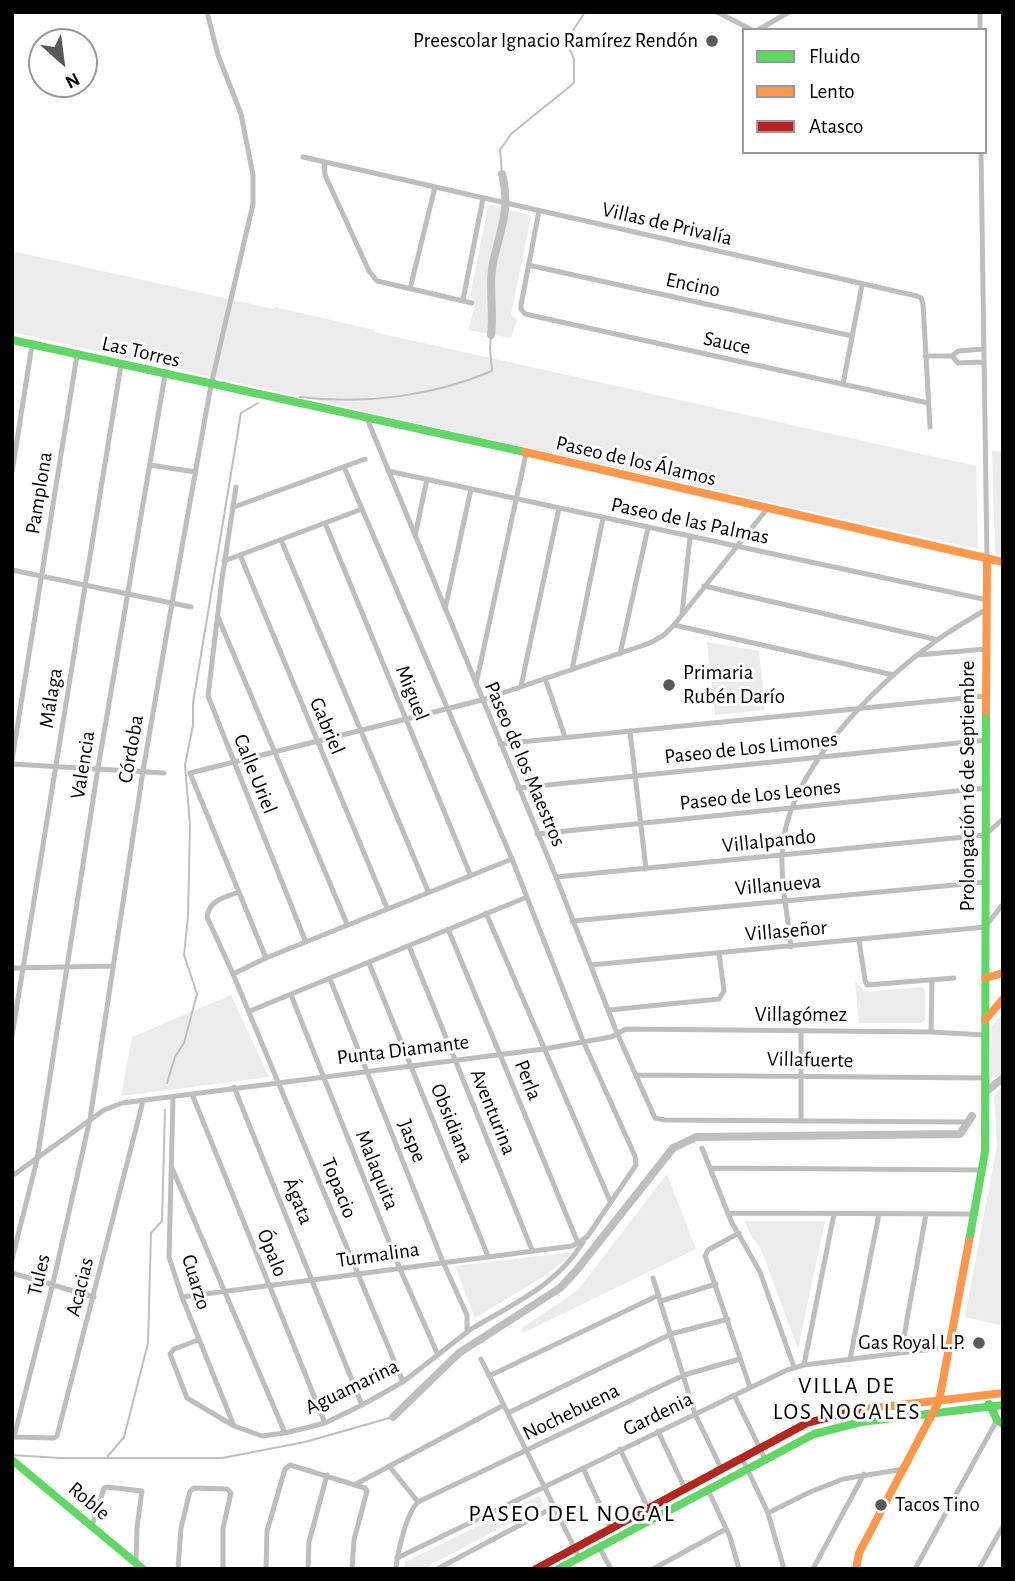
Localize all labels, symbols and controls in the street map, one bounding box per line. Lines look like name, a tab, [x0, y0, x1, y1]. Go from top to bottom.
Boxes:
north arrow	[28, 28, 98, 98]
place label: Preescolar Ignacio Ramírez Rendón	[413, 28, 698, 54]
legend	[742, 28, 987, 154]
marker: Preescolar Ignacio Ramírez Rendón	[704, 33, 720, 49]
text: Fluido	[809, 46, 860, 67]
text: N	[62, 69, 82, 92]
text: Lento	[809, 81, 855, 102]
text: Atasco	[809, 116, 863, 137]
street label: Villas de Privalía	[599, 197, 735, 251]
street label: Encino	[663, 267, 723, 303]
street label: Sauce	[701, 326, 753, 360]
street label: Las Torres	[99, 331, 183, 373]
street label: Paseo de los Álamos	[553, 430, 719, 492]
street label: Pamplona	[20, 450, 58, 536]
street label: Paseo de las Palmas	[609, 492, 771, 550]
place label: Primaria Rubén Darío	[683, 660, 785, 710]
street label: Prolongación 16 de Septiembre	[955, 661, 981, 911]
street label: Miguel	[390, 662, 434, 724]
street label: Málaga	[34, 666, 68, 730]
marker: Primaria Rubén Darío	[661, 677, 677, 693]
street label: Paseo de los Maestros	[479, 678, 571, 850]
street label: Gabriel	[304, 694, 350, 758]
street label: Córdoba	[113, 713, 149, 785]
street label: Paseo de Los Limones	[663, 726, 839, 770]
street label: Valencia	[65, 729, 101, 801]
street label: Calle Uriel	[228, 731, 282, 817]
street label: Paseo de Los Leones	[678, 774, 842, 816]
street label: Villalpando	[721, 824, 817, 858]
street label: Villanueva	[734, 869, 822, 901]
street label: Villaseñor	[744, 915, 828, 947]
street label: Villagómez	[755, 1002, 847, 1028]
street label: Punta Diamante	[335, 1029, 471, 1071]
street label: Villafuerte	[767, 1047, 853, 1073]
street label: Perla	[509, 1056, 547, 1104]
street label: Aventurina	[464, 1065, 522, 1159]
street label: Obsidiana	[425, 1080, 479, 1166]
street label: Jaspe	[392, 1116, 432, 1166]
street label: Malaquita	[350, 1126, 404, 1214]
street label: Topacio	[316, 1154, 362, 1222]
street label: Ágata	[277, 1174, 319, 1228]
street label: Ópalo	[251, 1225, 293, 1281]
street label: Turmalina	[335, 1237, 421, 1273]
street label: Cuarzo	[176, 1251, 216, 1313]
street label: Tules	[22, 1252, 56, 1298]
street label: Acacias	[61, 1255, 99, 1319]
place label: Gas Royal L.P.	[858, 1330, 965, 1356]
marker: Gas Royal L.P.	[971, 1335, 987, 1351]
street label: Aguamarina	[301, 1353, 403, 1421]
district label: VILLA DE LOS NOGALES	[774, 1372, 920, 1426]
street label: Nochebuena	[518, 1378, 624, 1446]
street label: Gardenia	[619, 1386, 697, 1442]
street label: Roble	[63, 1476, 115, 1526]
place label: Tacos Tino	[895, 1492, 980, 1518]
marker: Tacos Tino	[873, 1497, 889, 1513]
district label: PASEO DEL NOGAL	[470, 1500, 674, 1528]

